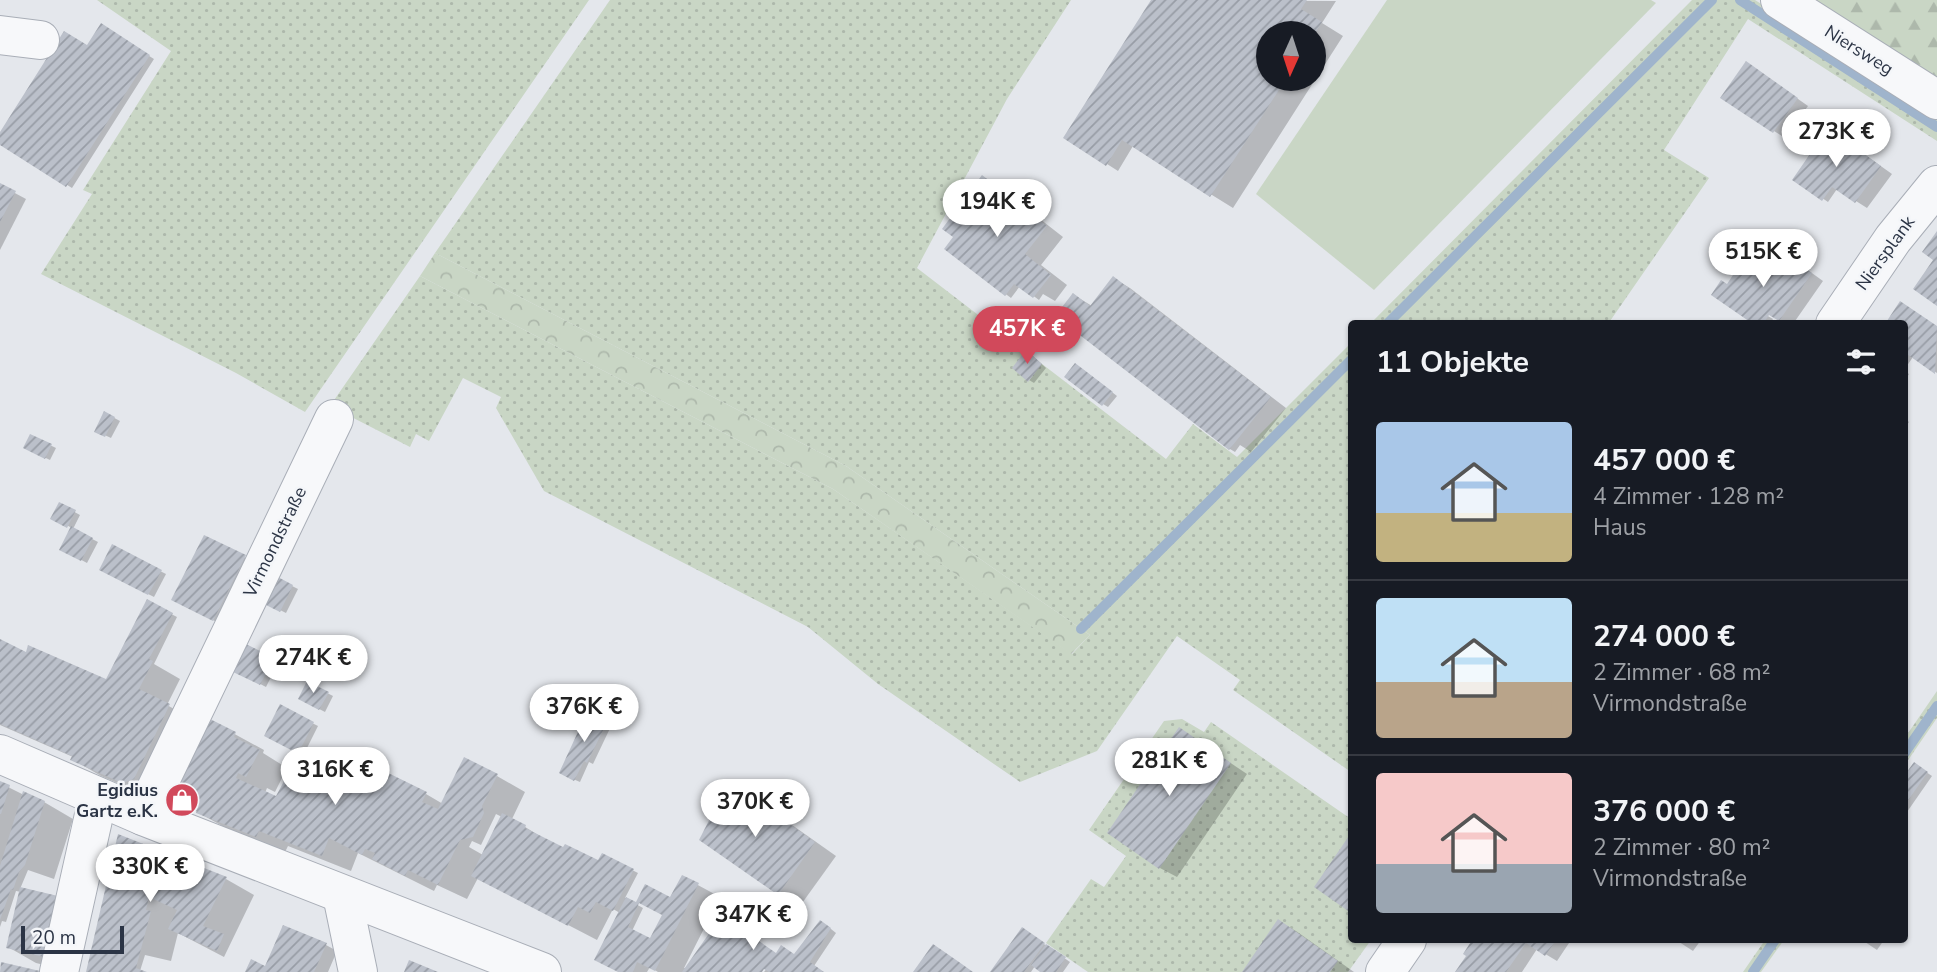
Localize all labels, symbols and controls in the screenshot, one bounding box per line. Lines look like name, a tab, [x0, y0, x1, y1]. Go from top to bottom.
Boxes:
street label: Niersweg	[1820, 19, 1898, 81]
north arrow	[1256, 21, 1326, 91]
map controls	[1256, 21, 1326, 91]
pin: 273K €	[1779, 110, 1893, 169]
text: 273K €	[1798, 116, 1874, 147]
pin: 194K €	[940, 180, 1054, 239]
text: 194K €	[959, 186, 1035, 217]
street label: Niersplank	[1850, 210, 1921, 295]
pin: 515K €	[1706, 230, 1820, 289]
text: 515K €	[1725, 236, 1801, 267]
pin: 457K €	[970, 306, 1084, 366]
text: 457K €	[989, 313, 1065, 344]
text: 11 Objekte	[1376, 342, 1529, 383]
icon: filters	[1842, 343, 1880, 381]
text: 457 000 €	[1593, 440, 1735, 481]
icon: home	[1432, 450, 1516, 534]
text: 4 Zimmer · 128 m²	[1593, 481, 1784, 512]
street label: Virmondstraße	[237, 483, 312, 602]
text: Haus	[1593, 512, 1647, 543]
text: 274 000 €	[1593, 616, 1735, 657]
icon: home	[1432, 626, 1516, 710]
pin: 274K €	[256, 636, 370, 695]
text: 274K €	[275, 642, 351, 673]
text: 2 Zimmer · 68 m²	[1593, 657, 1770, 688]
pin: 376K €	[527, 684, 641, 744]
text: Virmondstraße	[1593, 688, 1747, 719]
text: 376K €	[546, 691, 622, 722]
pin: 281K €	[1112, 738, 1226, 798]
text: 281K €	[1131, 745, 1207, 776]
pin: 316K €	[278, 748, 392, 807]
text: 316K €	[297, 754, 373, 785]
place label: Egidius Gartz e.K.	[76, 778, 158, 823]
pin: 370K €	[698, 780, 812, 839]
shop icon: Egidius Gartz e.K.	[163, 781, 201, 819]
text: 370K €	[717, 786, 793, 817]
text: 376 000 €	[1593, 791, 1735, 832]
icon: home	[1432, 801, 1516, 885]
text: 2 Zimmer · 80 m²	[1593, 832, 1770, 863]
pin: 330K €	[93, 844, 207, 904]
text: 330K €	[112, 851, 188, 882]
text: Virmondstraße	[1593, 863, 1747, 894]
pin: 347K €	[696, 892, 810, 952]
text: 347K €	[715, 899, 791, 930]
scale bar	[21, 923, 124, 955]
text: 20 m	[32, 925, 76, 951]

